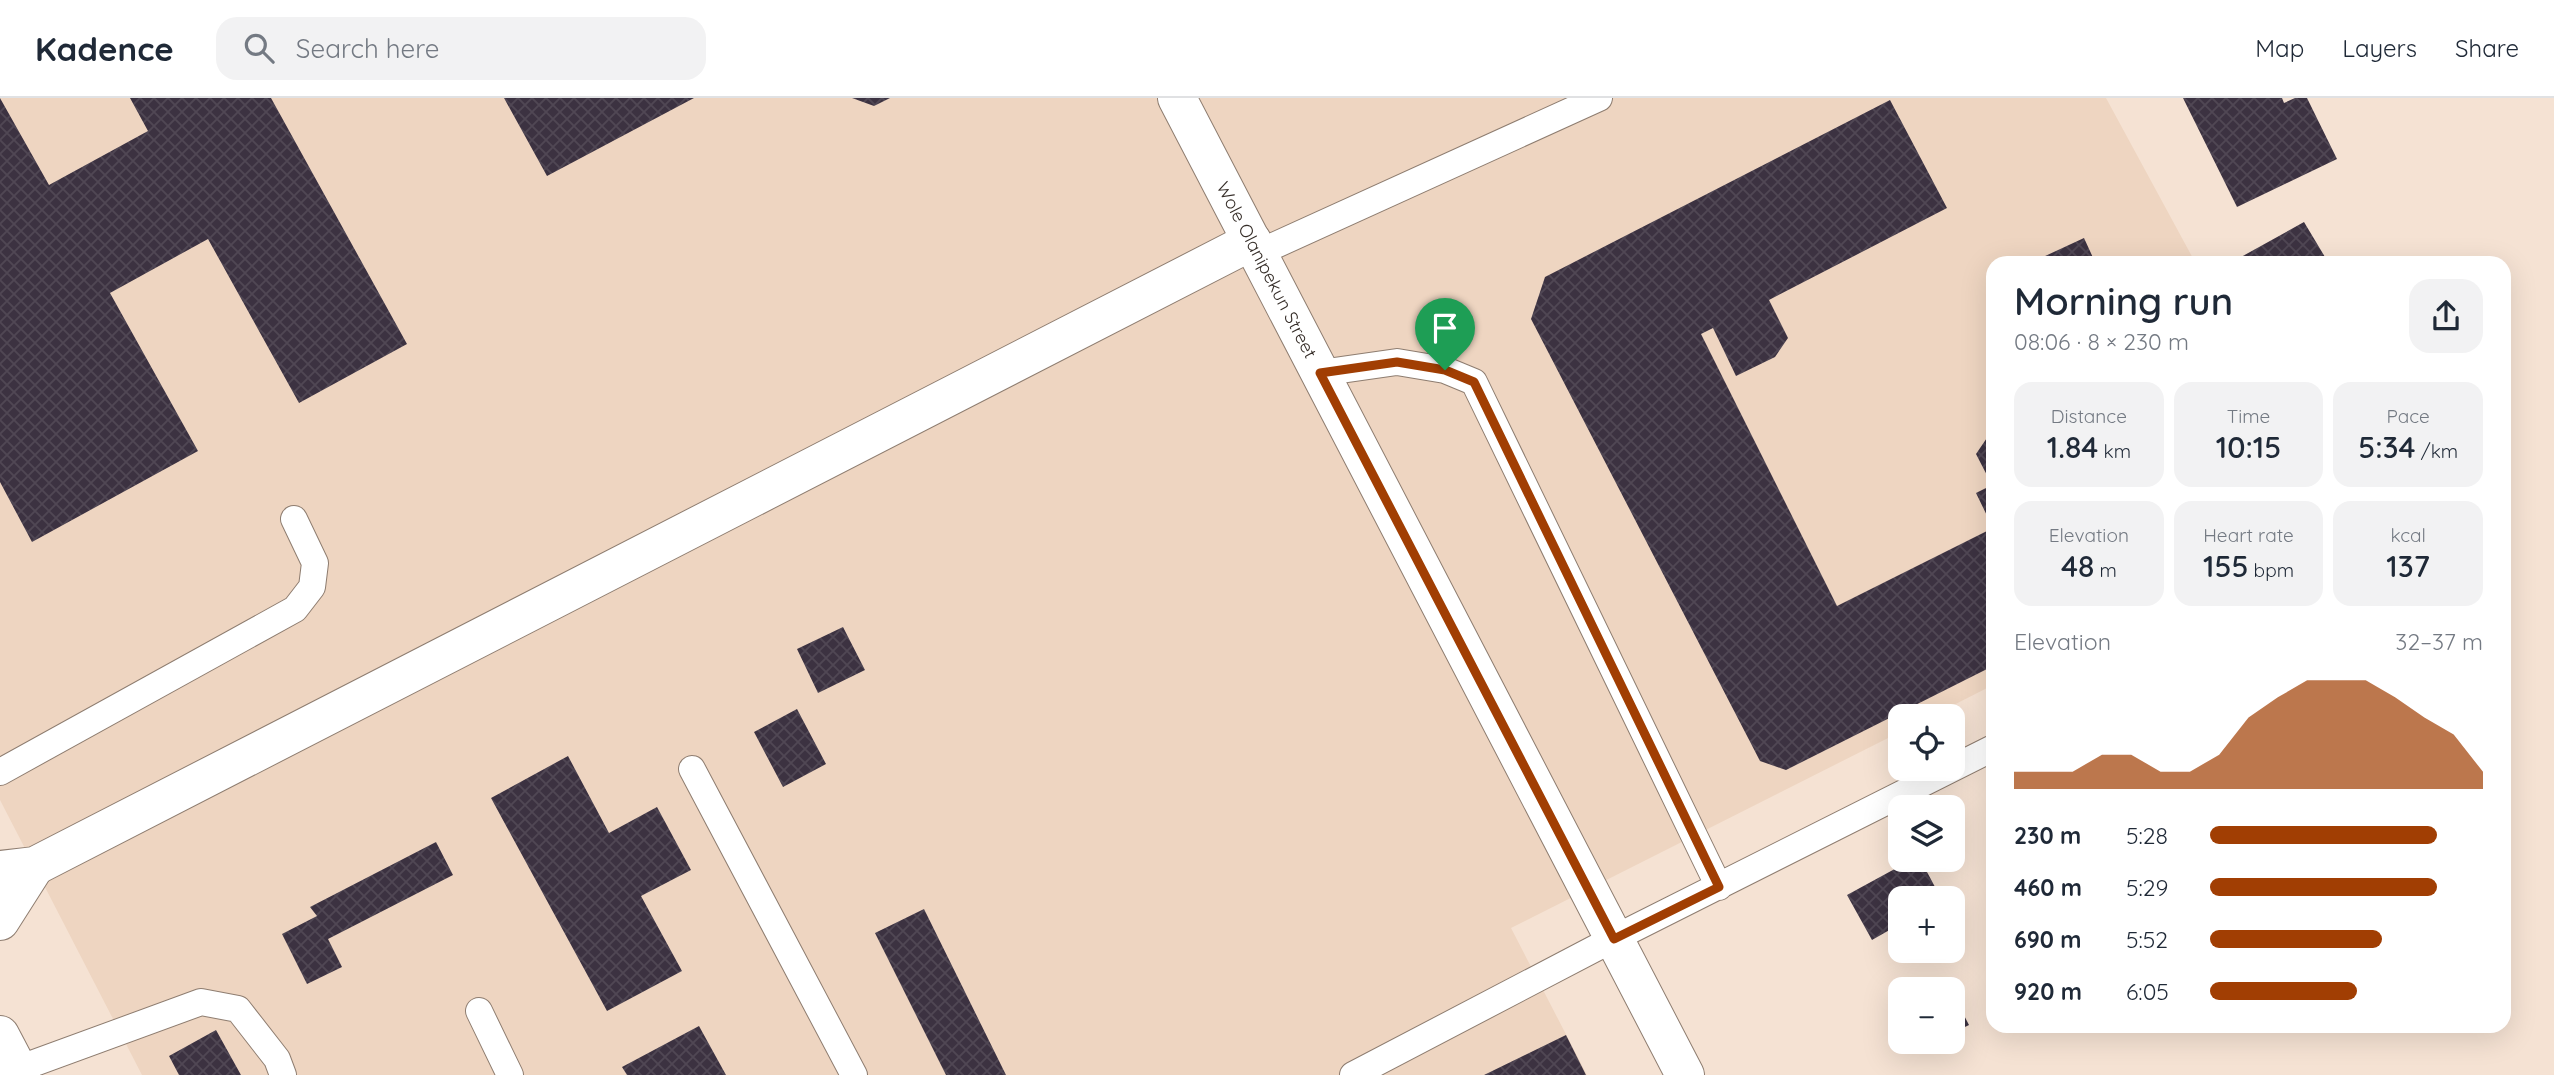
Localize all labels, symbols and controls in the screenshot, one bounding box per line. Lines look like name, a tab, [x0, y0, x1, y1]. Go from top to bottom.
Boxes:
search box	[216, 17, 706, 80]
text: Kadence	[35, 28, 174, 69]
icon: search	[240, 29, 278, 67]
text: Search here	[296, 32, 439, 65]
text: Map	[2255, 33, 2304, 63]
text: Layers	[2342, 33, 2417, 63]
text: Share	[2455, 33, 2519, 63]
street label: Wole Olanipekun Street	[1212, 178, 1322, 362]
text: Morning run	[2014, 277, 2233, 325]
button: share	[2409, 279, 2483, 353]
pin	[1415, 298, 1475, 370]
icon: arrive	[1426, 309, 1464, 347]
text: 08:06 · 8 × 230 m	[2014, 327, 2189, 356]
text: Distance	[2051, 404, 2127, 428]
text: Time	[2227, 404, 2270, 428]
text: Pace	[2387, 404, 2430, 428]
text: 1.84	[2047, 428, 2098, 466]
text: 10:15	[2216, 428, 2281, 466]
text: 5:34	[2358, 428, 2416, 466]
text: km	[2098, 439, 2131, 463]
text: /km	[2416, 439, 2458, 463]
text: Elevation	[2049, 523, 2129, 547]
text: Heart rate	[2203, 523, 2294, 547]
text: kcal	[2390, 523, 2426, 547]
text: 48	[2061, 547, 2094, 585]
text: 155	[2203, 547, 2248, 585]
text: 137	[2386, 547, 2430, 585]
text: m	[2094, 558, 2117, 582]
text: bpm	[2248, 558, 2294, 582]
text: Elevation	[2014, 627, 2111, 656]
text: 32–37 m	[2395, 627, 2483, 656]
map controls	[1888, 704, 1965, 1054]
button: locate	[1888, 704, 1965, 781]
button: layers	[1888, 795, 1965, 872]
text: 230 m	[2014, 821, 2081, 850]
text: 5:28	[2126, 821, 2168, 850]
text: 460 m	[2014, 873, 2082, 902]
text: 5:29	[2126, 873, 2168, 902]
button: +	[1888, 886, 1965, 963]
text: 690 m	[2014, 925, 2082, 954]
text: 5:52	[2126, 925, 2168, 954]
button: −	[1888, 977, 1965, 1054]
text: 920 m	[2014, 977, 2082, 1006]
text: 6:05	[2126, 977, 2169, 1006]

